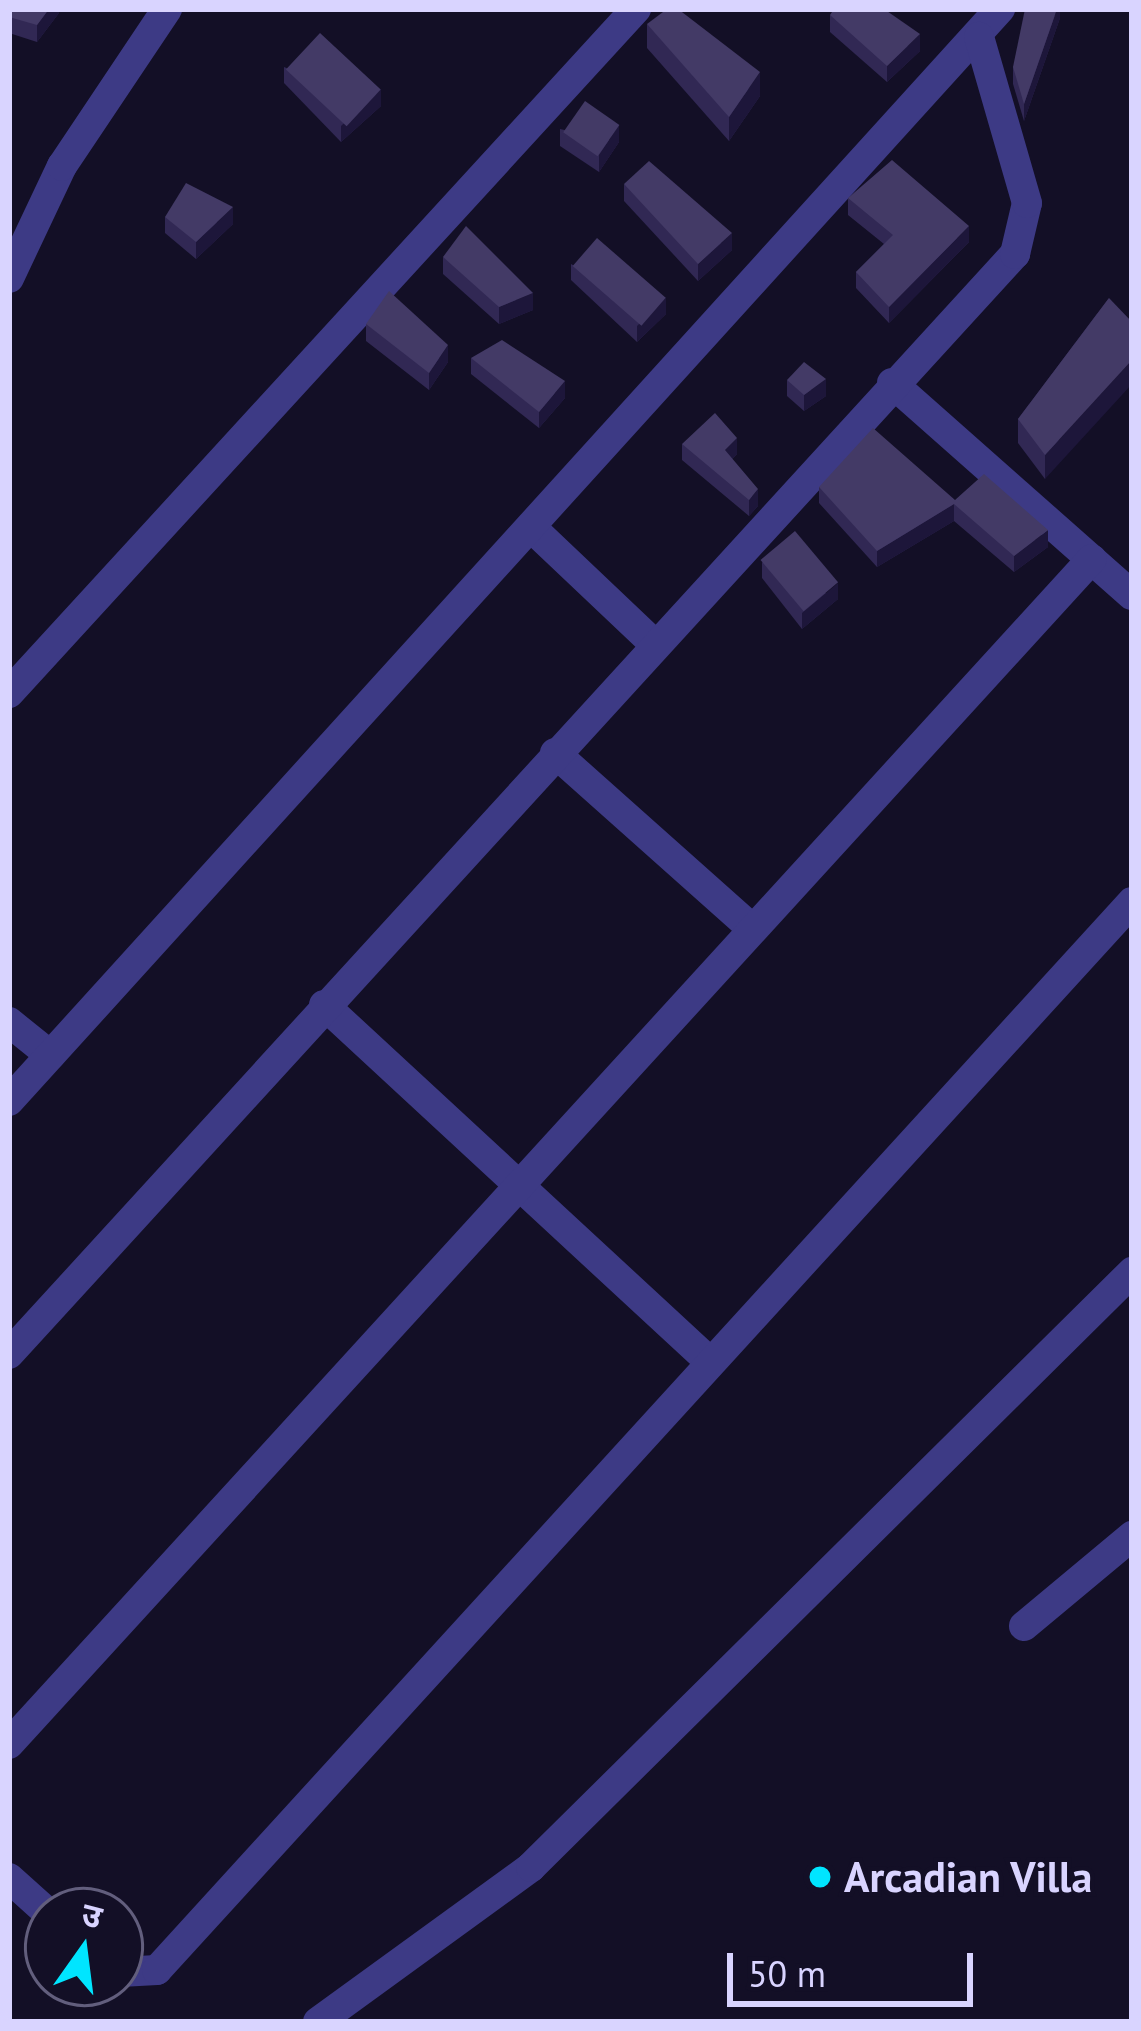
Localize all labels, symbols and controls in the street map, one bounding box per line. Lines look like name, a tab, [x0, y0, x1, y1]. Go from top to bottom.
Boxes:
place label: Arcadian Villa	[844, 1852, 1094, 1902]
marker: Arcadian Villa	[807, 1864, 833, 1890]
north arrow	[24, 1887, 144, 2007]
text: उ	[78, 1891, 107, 1938]
scale bar	[733, 1929, 979, 2003]
text: 50 m	[748, 1950, 826, 1997]

